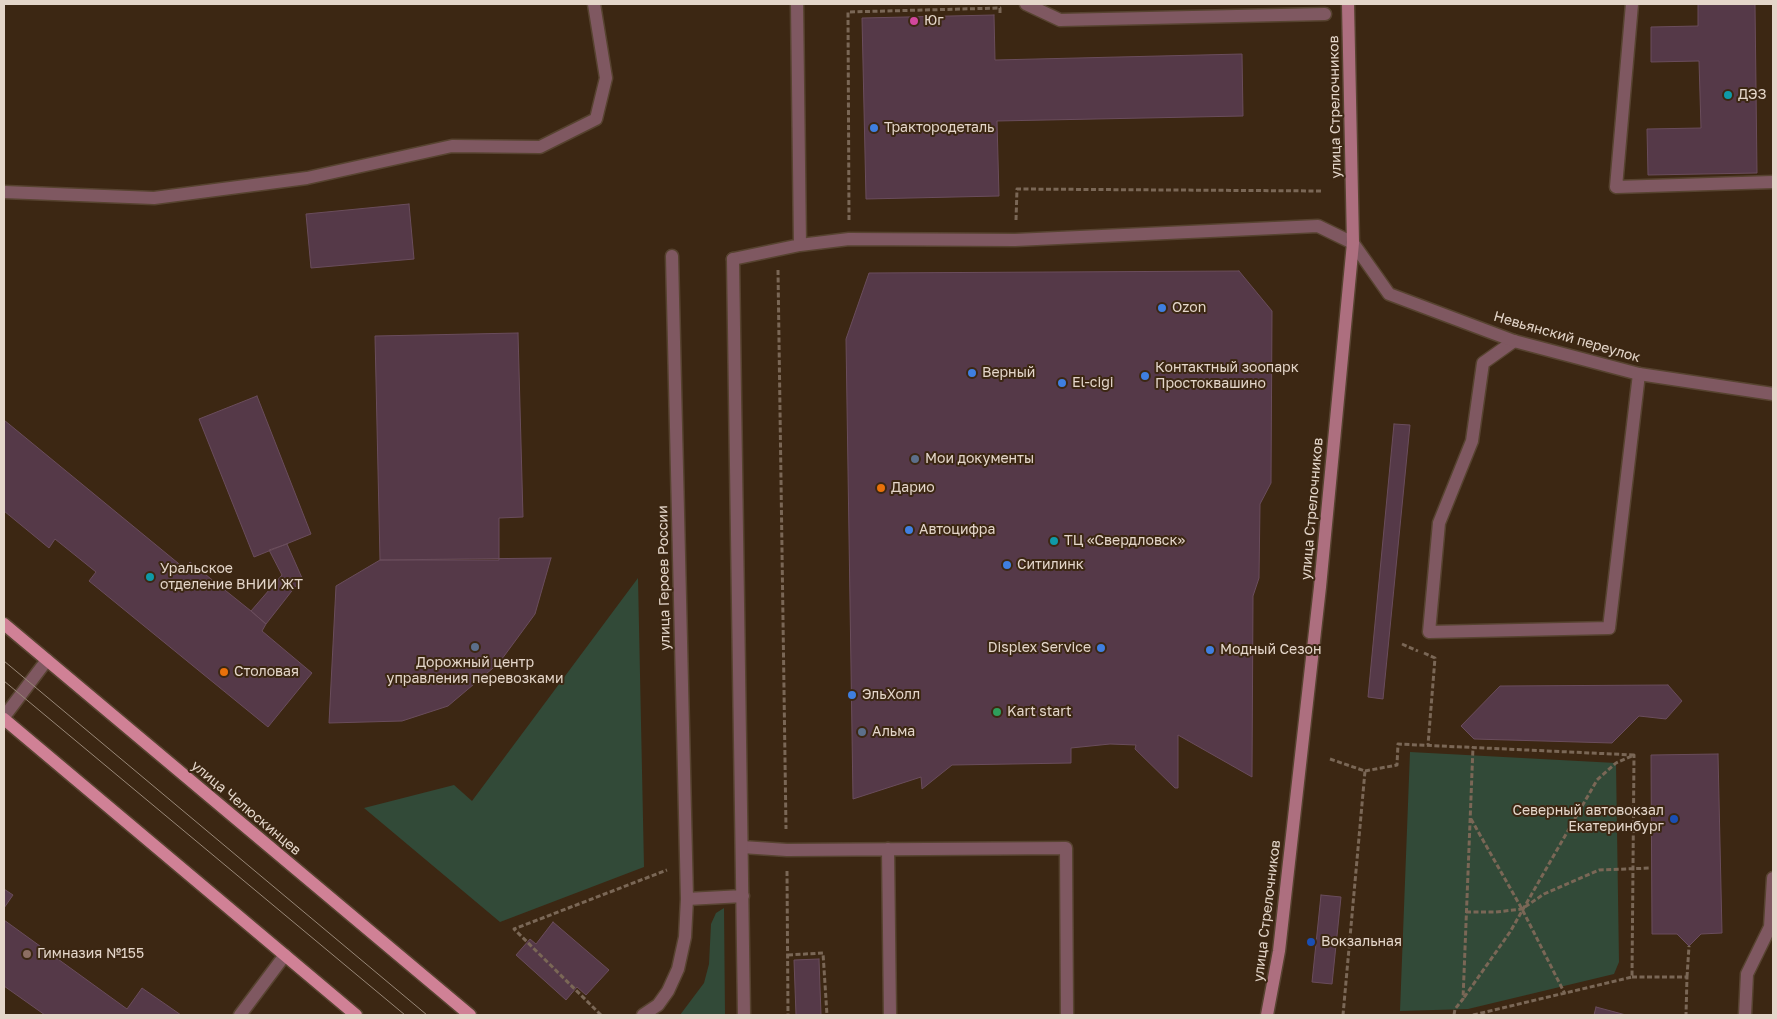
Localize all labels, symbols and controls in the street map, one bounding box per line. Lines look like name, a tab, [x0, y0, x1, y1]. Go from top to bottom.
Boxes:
place label: Юг	[924, 13, 944, 29]
marker: Юг	[908, 15, 920, 27]
street label: улица Стрелочников	[1325, 35, 1345, 179]
place label: ДЭЗ	[1738, 87, 1767, 103]
marker: ДЭЗ	[1722, 89, 1734, 101]
place label: Трактородеталь	[884, 120, 994, 136]
marker: Трактородеталь	[868, 122, 880, 134]
place label: Ozon	[1172, 300, 1206, 316]
marker: Ozon	[1156, 302, 1168, 314]
street label: Невьянский переулок	[1492, 308, 1642, 366]
place label: Контактный зоопарк Простоквашино	[1155, 360, 1299, 392]
place label: Верный	[982, 365, 1035, 381]
marker: Верный	[966, 367, 978, 379]
marker: Контактный зоопарк Простоквашино	[1139, 370, 1151, 382]
place label: El-cigi	[1072, 375, 1114, 391]
marker: El-cigi	[1056, 377, 1068, 389]
street label: улица Стрелочников	[1297, 437, 1327, 581]
place label: Мои документы	[925, 451, 1034, 467]
marker: Мои документы	[909, 453, 921, 465]
place label: Дарио	[891, 480, 935, 496]
marker: Дарио	[875, 482, 887, 494]
street label: улица Героев России	[654, 505, 674, 651]
place label: Автоцифра	[919, 522, 995, 538]
marker: Автоцифра	[903, 524, 915, 536]
place label: ТЦ «Свердловск»	[1064, 533, 1185, 549]
marker: ТЦ «Свердловск»	[1048, 535, 1060, 547]
place label: Ситилинк	[1017, 557, 1084, 573]
marker: Ситилинк	[1001, 559, 1013, 571]
place label: Уральское отделение ВНИИ ЖТ	[160, 561, 303, 594]
marker: Уральское отделение ВНИИ ЖТ	[144, 571, 156, 583]
place label: Displex Service	[988, 640, 1091, 656]
marker: Дорожный центр управления перевозками	[469, 641, 481, 653]
marker: Displex Service	[1095, 642, 1107, 654]
place label: Модный Сезон	[1220, 642, 1321, 658]
marker: Модный Сезон	[1204, 644, 1216, 656]
place label: Дорожный центр управления перевозками	[387, 655, 563, 688]
place label: Столовая	[234, 664, 299, 680]
marker: Столовая	[218, 666, 230, 678]
place label: ЭльХолл	[862, 687, 920, 703]
marker: ЭльХолл	[846, 689, 858, 701]
place label: Kart start	[1007, 704, 1072, 720]
marker: Kart start	[991, 706, 1003, 718]
place label: Альма	[872, 724, 915, 740]
marker: Альма	[856, 726, 868, 738]
street label: улица Челюскинцев	[188, 757, 304, 859]
place label: Северный автовокзал Екатеринбург	[1512, 803, 1664, 836]
marker: Северный автовокзал Екатеринбург	[1668, 813, 1680, 825]
street label: улица Стрелочников	[1250, 839, 1284, 983]
place label: Вокзальная	[1321, 934, 1402, 950]
marker: Вокзальная	[1305, 936, 1317, 948]
place label: Гимназия №155	[37, 946, 144, 962]
marker: Гимназия №155	[21, 948, 33, 960]

